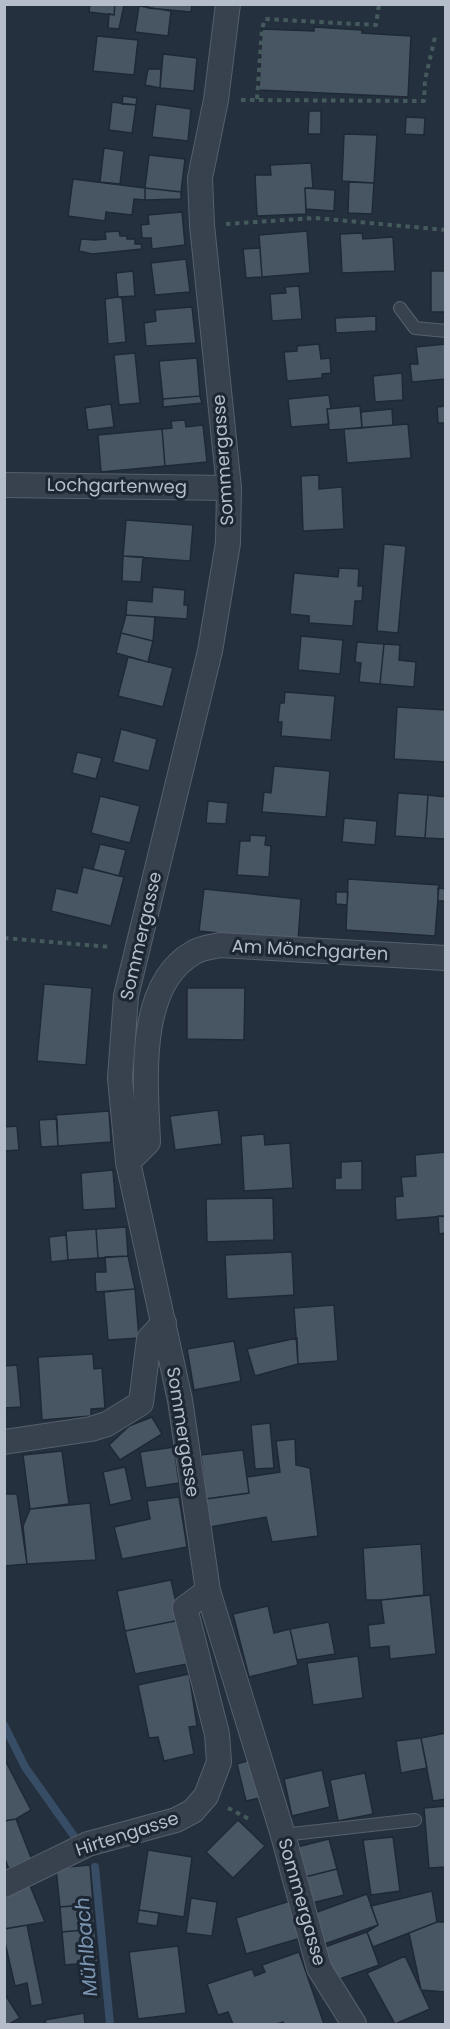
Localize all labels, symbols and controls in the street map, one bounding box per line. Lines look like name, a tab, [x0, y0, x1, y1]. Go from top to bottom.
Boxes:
street label: Sommergasse	[205, 394, 240, 526]
street label: Lochgartenweg	[47, 472, 187, 499]
street label: Sommergasse	[114, 869, 167, 1003]
street label: Am Mönchgarten	[231, 933, 389, 966]
street label: Sommergasse	[161, 1365, 206, 1499]
street label: Hirtengasse	[72, 1805, 182, 1862]
street label: Sommergasse	[272, 1835, 333, 1968]
water label: Mühlbach	[68, 1896, 104, 1998]

